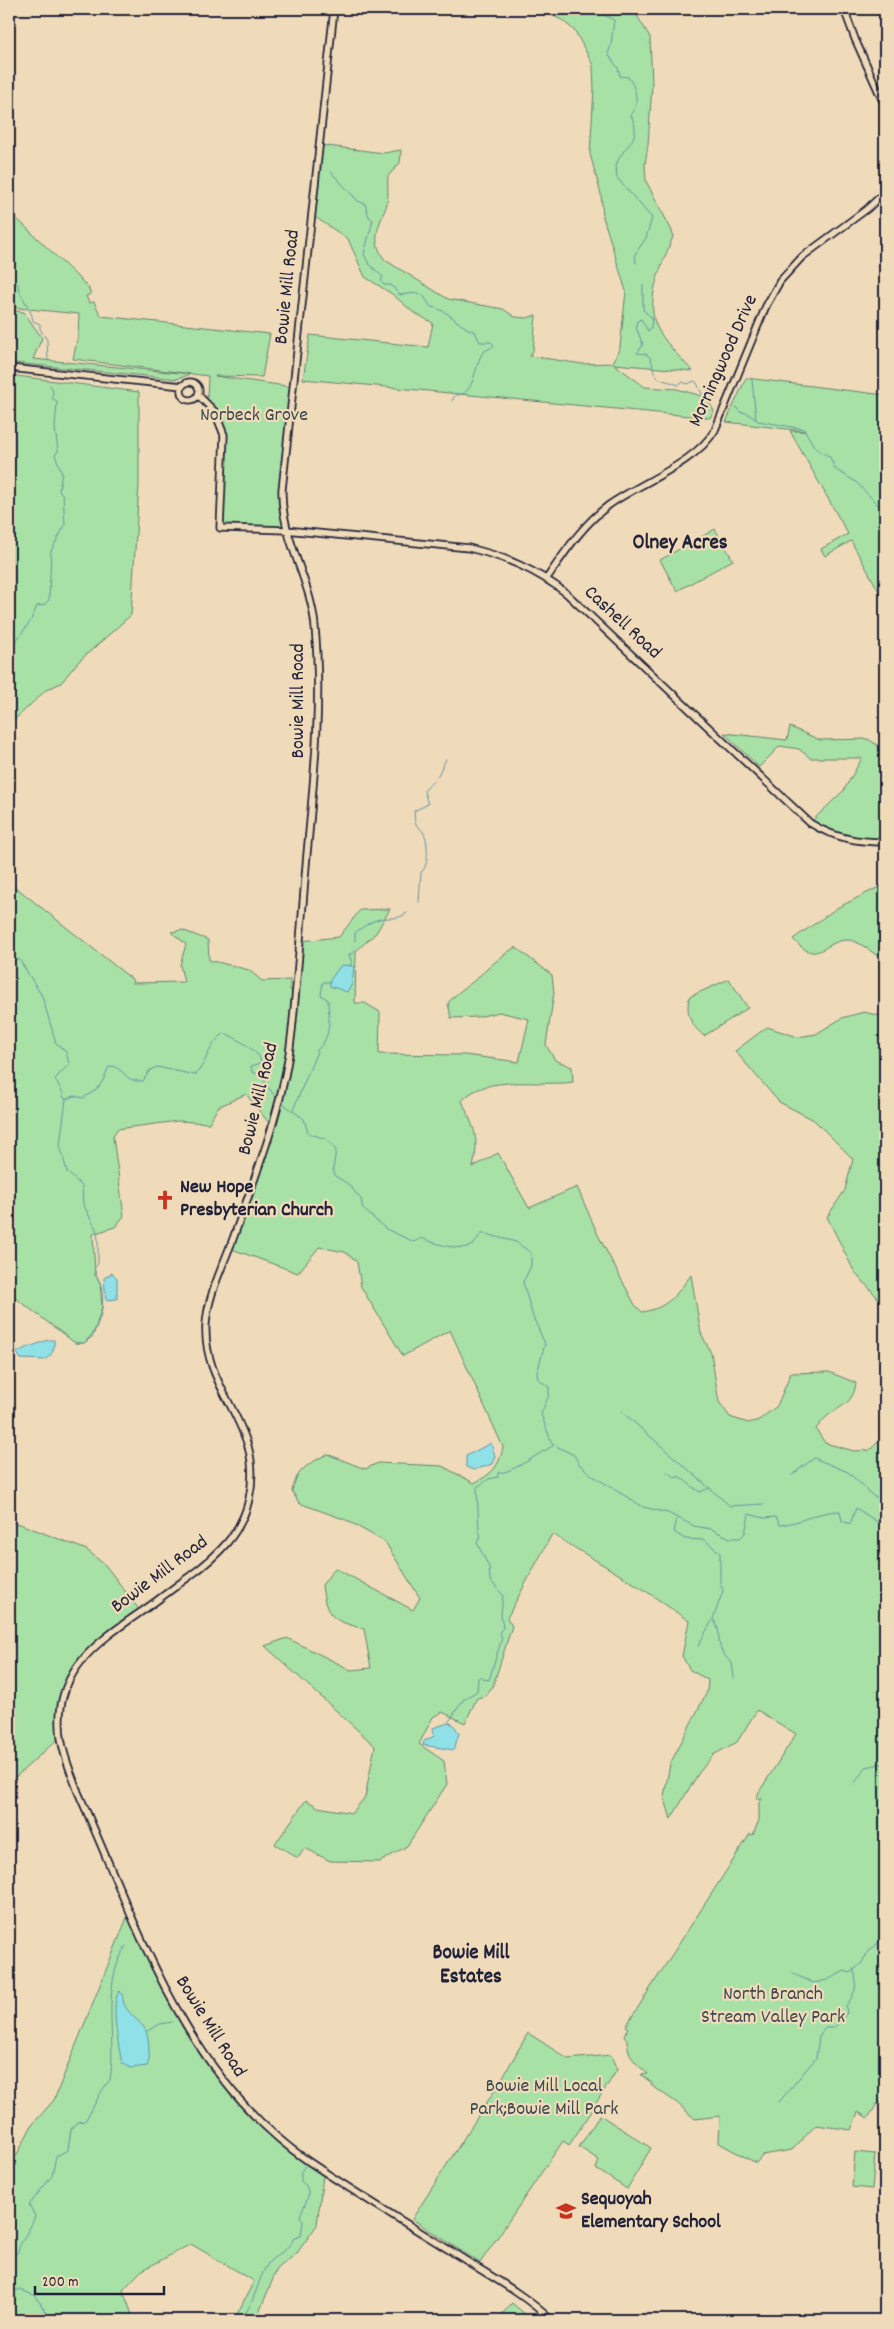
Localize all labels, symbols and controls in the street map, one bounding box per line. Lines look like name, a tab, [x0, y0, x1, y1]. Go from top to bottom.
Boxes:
street label: Bowie Mill Road	[268, 228, 308, 346]
street label: Morningwood Drive	[682, 290, 766, 432]
park label: Norbeck Grove	[200, 402, 308, 430]
district label: Olney Acres	[632, 529, 728, 559]
street label: Cashell Road	[577, 580, 667, 666]
street label: Bowie Mill Road	[285, 643, 313, 759]
street label: Bowie Mill Road	[231, 1040, 287, 1158]
place label: New Hope Presbyterian Church	[180, 1174, 333, 1225]
church icon: New Hope Presbyterian Church	[154, 1189, 176, 1211]
street label: Bowie Mill Road	[106, 1529, 214, 1621]
district label: Bowie Mill Estates	[433, 1939, 510, 1993]
street label: Bowie Mill Road	[168, 1971, 252, 2083]
park label: North Branch Stream Valley Park	[701, 1981, 845, 2032]
park label: Bowie Mill Local Park;Bowie Mill Park	[469, 2073, 619, 2124]
place label: Sequoyah Elementary School	[581, 2186, 721, 2237]
school or university icon: Sequoyah Elementary School	[555, 2200, 577, 2222]
scale bar	[35, 2264, 164, 2296]
text: 200 m	[42, 2272, 79, 2294]

